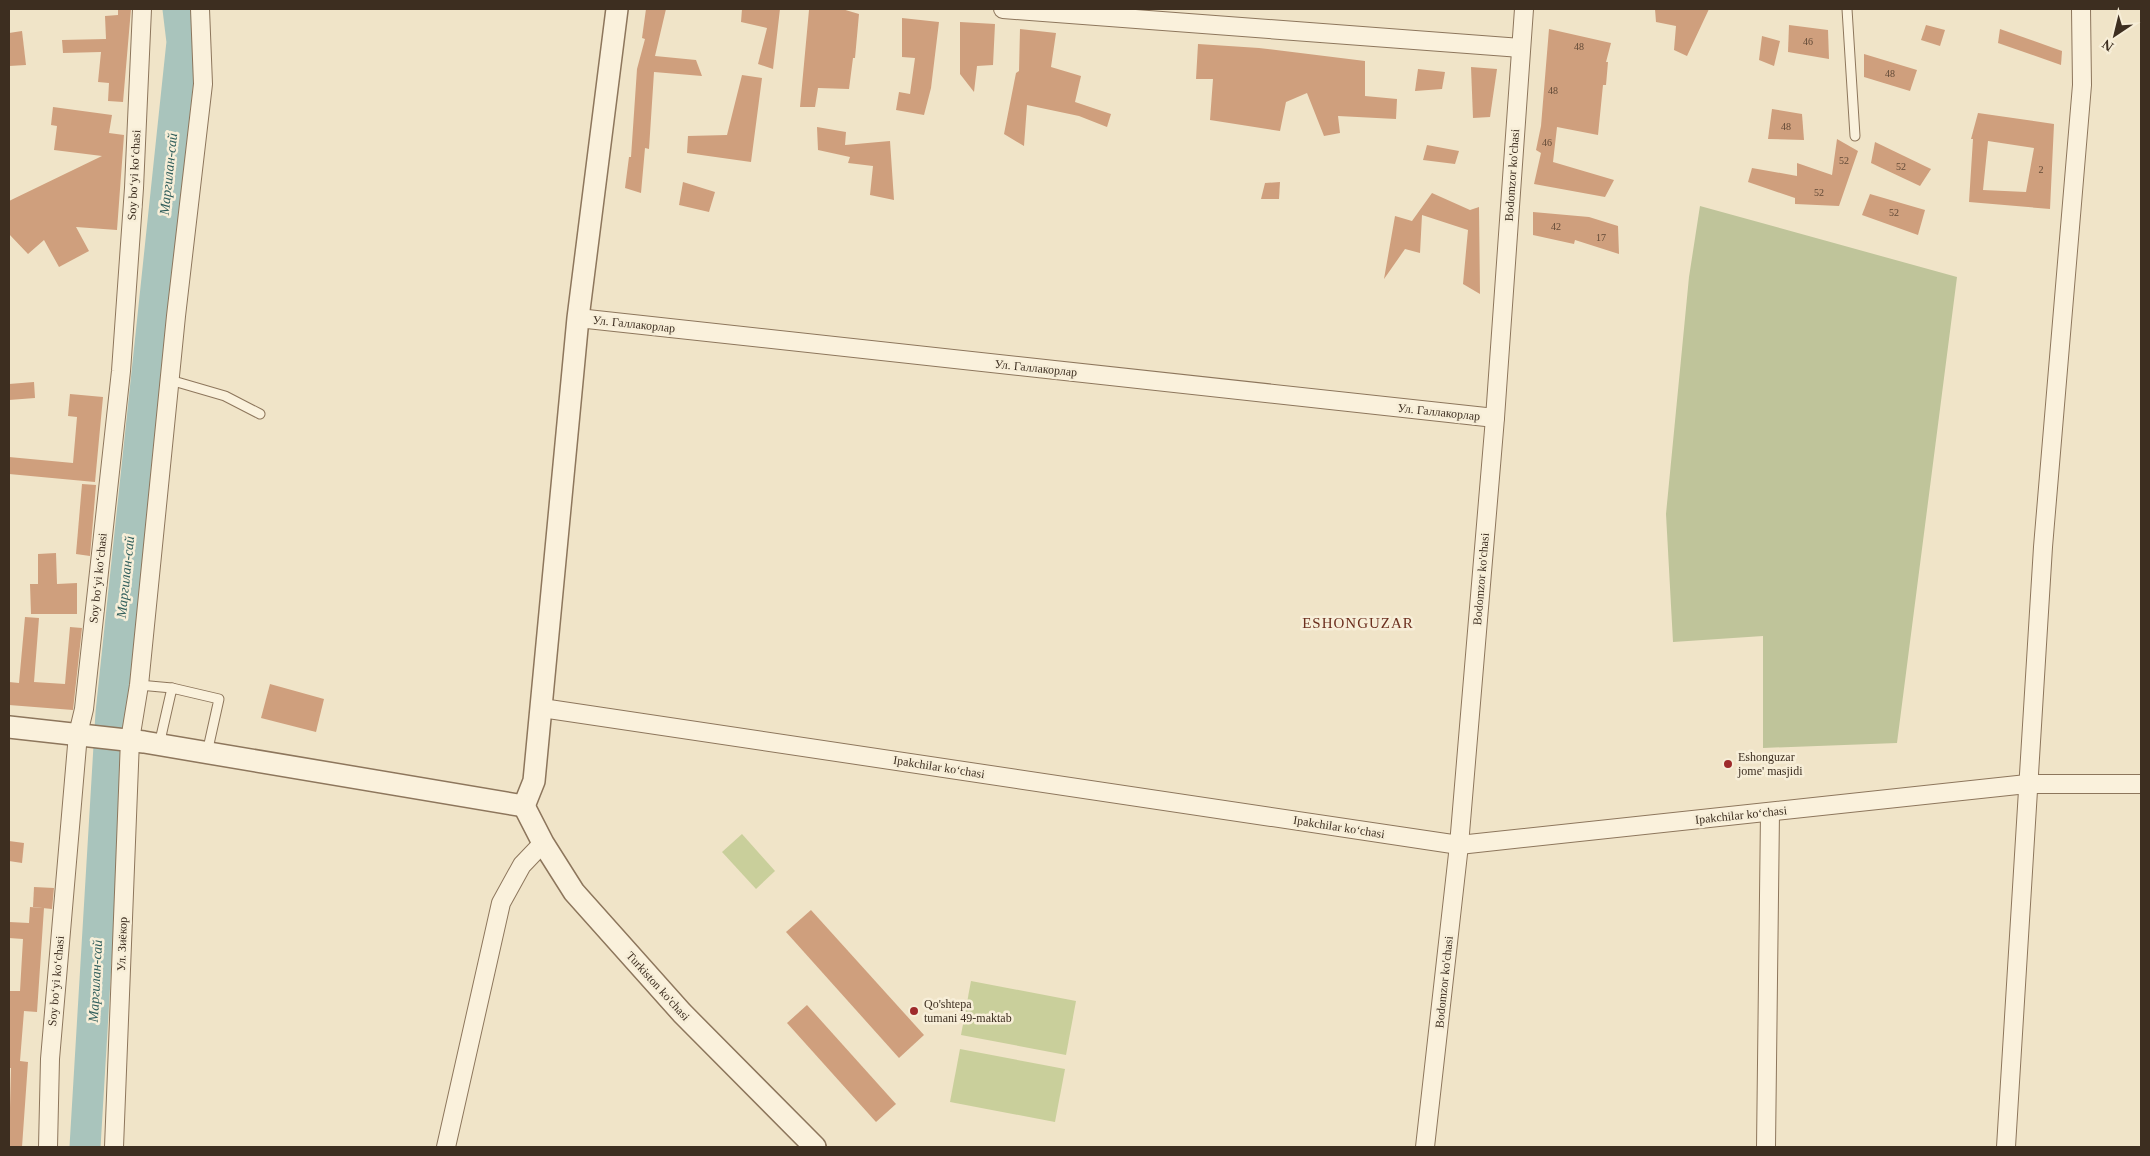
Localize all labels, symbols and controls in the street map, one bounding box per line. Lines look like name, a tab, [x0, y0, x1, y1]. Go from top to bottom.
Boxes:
north arrow	[2090, 10, 2140, 60]
house number: 46	[1803, 36, 1813, 47]
text: N	[2099, 36, 2116, 54]
house number: 48	[1574, 41, 1584, 52]
house number: 48	[1885, 68, 1895, 79]
house number: 48	[1548, 85, 1558, 96]
house number: 48	[1781, 121, 1791, 132]
street label: Bodomzor ko'chasi	[1502, 128, 1522, 222]
street label: Soy boʻyi koʻchasi	[125, 129, 143, 221]
water label: Маргилан-сай	[157, 132, 180, 217]
house number: 46	[1542, 137, 1552, 148]
house number: 52	[1839, 155, 1849, 166]
house number: 52	[1896, 161, 1906, 172]
house number: 2	[2039, 164, 2044, 175]
house number: 52	[1814, 187, 1824, 198]
house number: 52	[1889, 207, 1899, 218]
house number: 42	[1551, 221, 1561, 232]
house number: 17	[1596, 232, 1606, 243]
street label: Ул. Галлакорлар	[592, 313, 676, 335]
street label: Ул. Галлакорлар	[994, 357, 1078, 379]
street label: Ул. Галлакорлар	[1397, 401, 1481, 423]
street label: Soy boʻyi koʻchasi	[86, 532, 110, 624]
street label: Bodomzor ko'chasi	[1470, 532, 1492, 626]
water label: Маргилан-сай	[114, 535, 137, 620]
district label: ESHONGUZAR	[1302, 615, 1414, 631]
place label: Eshonguzar jome' masjidi	[1737, 750, 1803, 778]
street label: Ipakchilar koʻchasi	[892, 753, 986, 781]
marker: Eshonguzar jome' masjidi	[1722, 758, 1734, 770]
street label: Ipakchilar koʻchasi	[1694, 803, 1788, 827]
street label: Ipakchilar koʻchasi	[1292, 813, 1386, 841]
street label: Ул. Зиёкор	[114, 917, 130, 971]
street label: Soy boʻyi koʻchasi	[45, 935, 67, 1027]
street label: Bodomzor ko'chasi	[1432, 935, 1456, 1029]
water label: Маргилан-сай	[86, 939, 105, 1024]
street label: Turkiston ko'chasi	[623, 949, 693, 1024]
place label: Qo'shtepa tumani 49-maktab	[924, 997, 1012, 1025]
marker: Qo'shtepa tumani 49-maktab	[908, 1005, 920, 1017]

